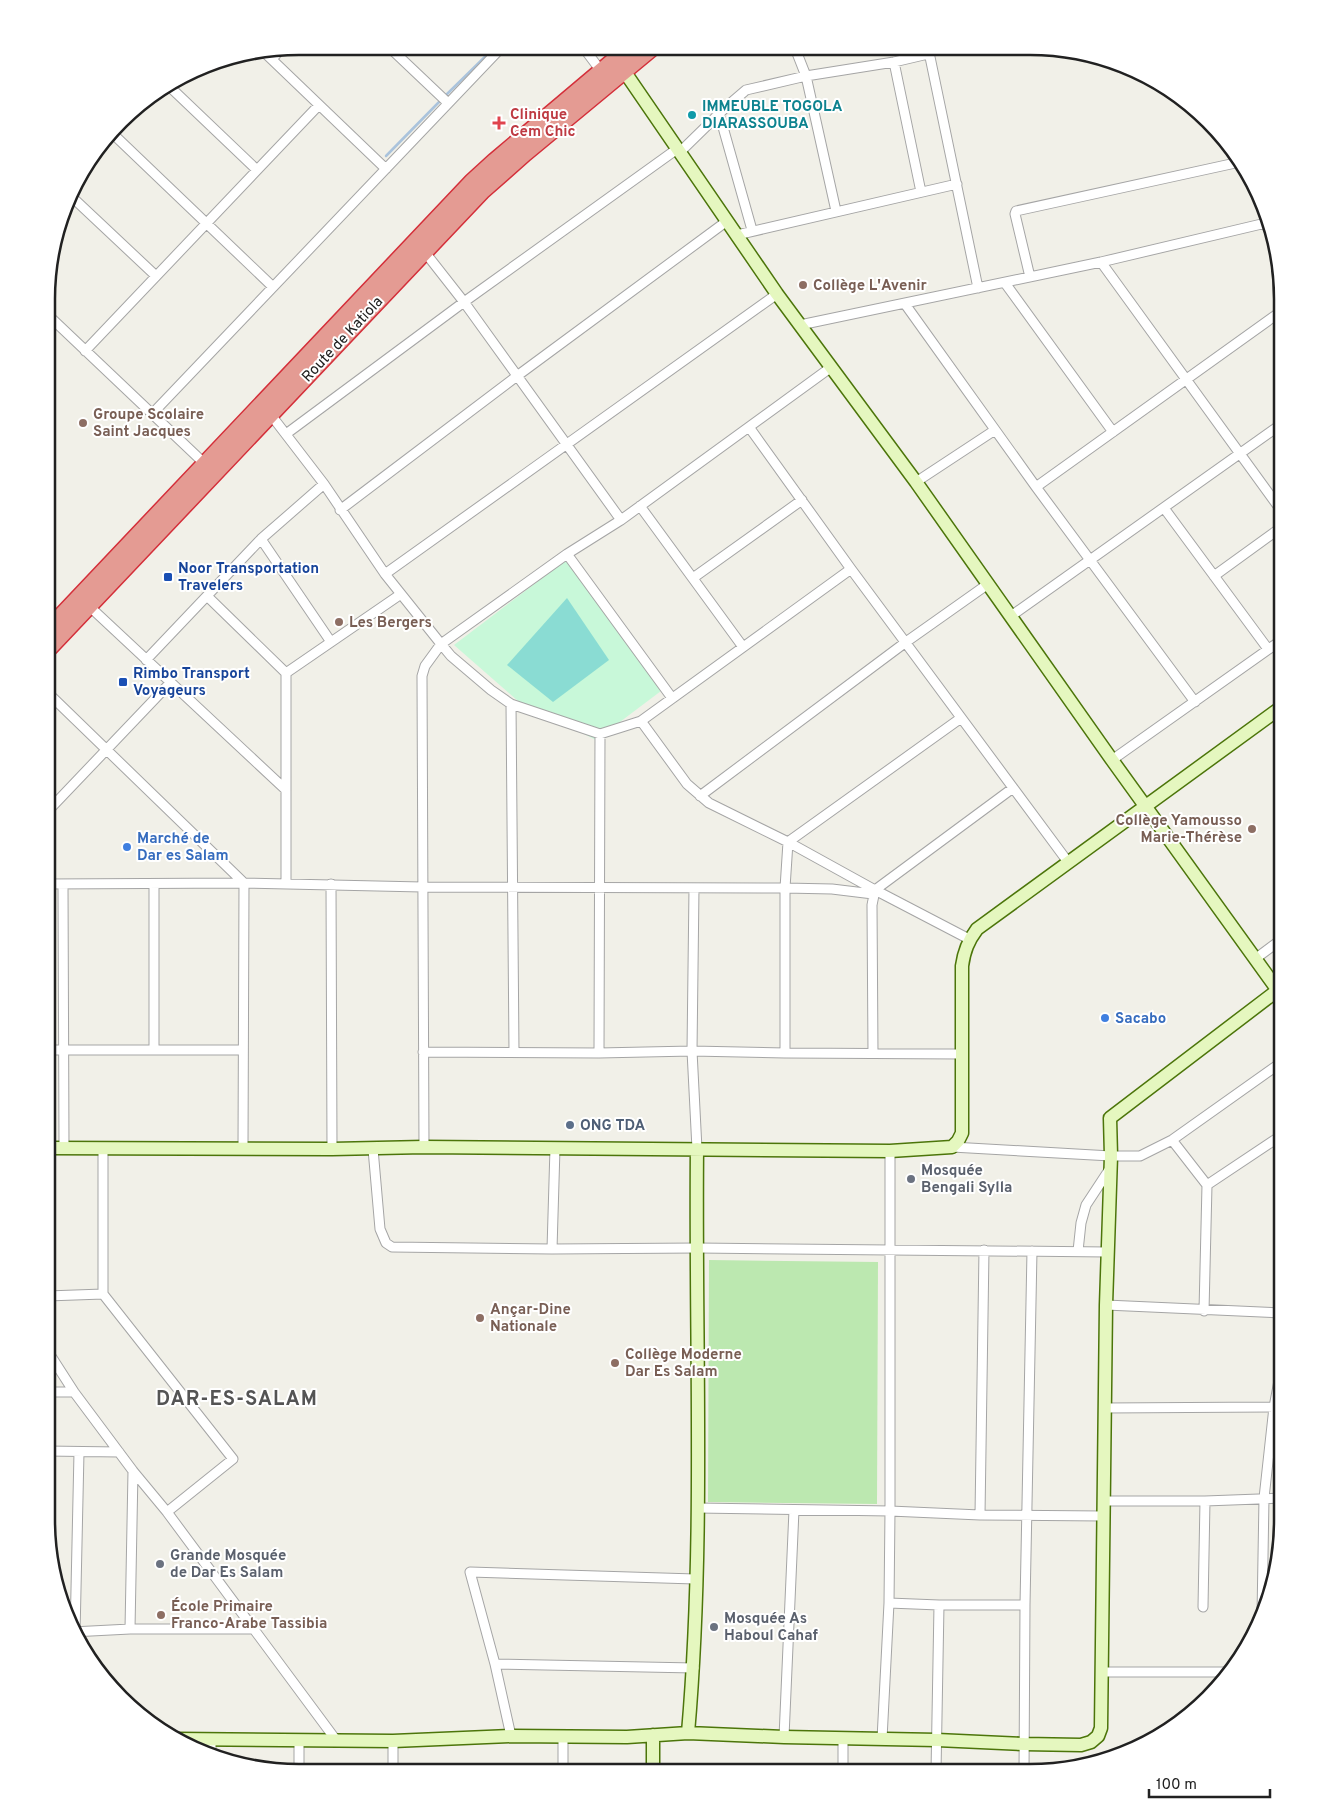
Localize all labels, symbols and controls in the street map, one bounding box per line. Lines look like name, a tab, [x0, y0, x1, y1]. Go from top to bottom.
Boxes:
place label: IMMEUBLE TOGOLA DIARASSOUBA	[702, 98, 843, 134]
place label: Clinique Cem Chic	[510, 106, 576, 142]
marker: IMMEUBLE TOGOLA DIARASSOUBA	[686, 109, 698, 121]
marker: Clinique Cem Chic	[492, 116, 506, 130]
place label: Collège L'Avenir	[813, 277, 928, 296]
marker: Collège L'Avenir	[797, 279, 809, 291]
street label: Route de Katiola	[299, 293, 388, 387]
place label: Groupe Scolaire Saint Jacques	[93, 406, 204, 442]
marker: Groupe Scolaire Saint Jacques	[77, 417, 89, 429]
place label: Noor Transportation Travelers	[178, 560, 319, 596]
marker: Noor Transportation Travelers	[162, 571, 174, 583]
place label: Les Bergers	[349, 614, 432, 633]
marker: Les Bergers	[333, 616, 345, 628]
place label: Rimbo Transport Voyageurs	[133, 665, 250, 701]
marker: Rimbo Transport Voyageurs	[117, 676, 129, 688]
place label: Collège Yamousso Marie-Thérèse	[1116, 812, 1242, 848]
marker: Collège Yamousso Marie-Thérèse	[1246, 823, 1258, 835]
place label: Marché de Dar es Salam	[137, 830, 229, 866]
marker: Marché de Dar es Salam	[121, 841, 133, 853]
place label: Sacabo	[1115, 1010, 1166, 1029]
marker: Sacabo	[1099, 1012, 1111, 1024]
place label: ONG TDA	[580, 1117, 646, 1136]
marker: ONG TDA	[564, 1119, 576, 1131]
place label: Mosquée Bengali Sylla	[921, 1162, 1012, 1198]
marker: Mosquée Bengali Sylla	[905, 1173, 917, 1185]
place label: Ançar-Dine Nationale	[490, 1301, 571, 1337]
marker: Ançar-Dine Nationale	[474, 1312, 486, 1324]
place label: Collège Moderne Dar Es Salam	[625, 1346, 742, 1382]
marker: Collège Moderne Dar Es Salam	[609, 1357, 621, 1369]
district label: DAR-ES-SALAM	[156, 1387, 318, 1413]
place label: Grande Mosquée de Dar Es Salam	[170, 1547, 286, 1583]
marker: Grande Mosquée de Dar Es Salam	[154, 1558, 166, 1570]
place label: École Primaire Franco-Arabe Tassibia	[171, 1597, 327, 1634]
marker: École Primaire Franco-Arabe Tassibia	[155, 1609, 167, 1621]
place label: Mosquée As Haboul Cahaf	[724, 1610, 819, 1646]
marker: Mosquée As Haboul Cahaf	[708, 1621, 720, 1633]
scale bar	[1149, 1766, 1270, 1798]
text: 100 m	[1156, 1776, 1197, 1795]

